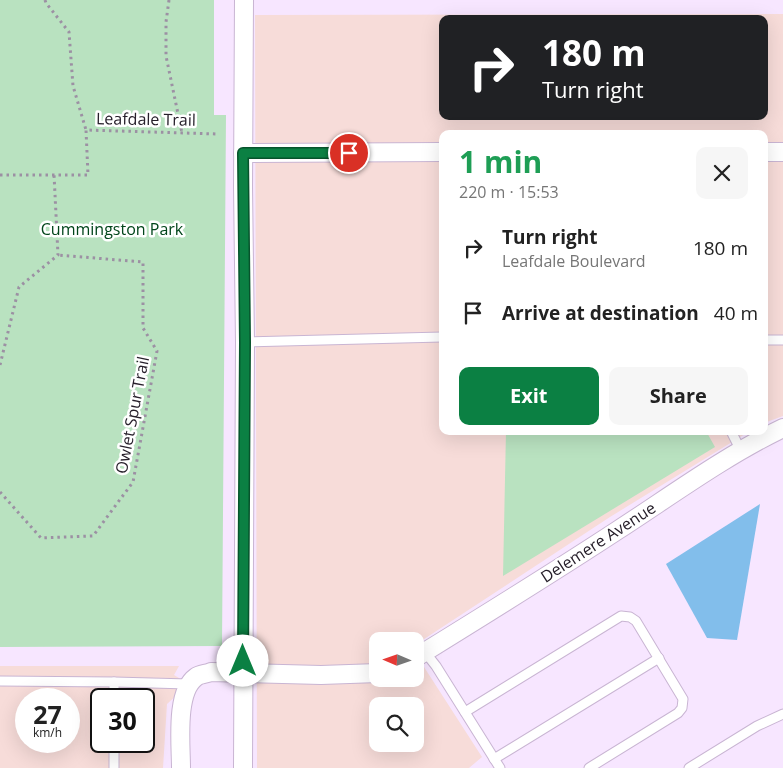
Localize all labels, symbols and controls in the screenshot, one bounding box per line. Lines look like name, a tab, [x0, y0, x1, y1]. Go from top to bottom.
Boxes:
text: 180 m	[542, 29, 646, 76]
icon: right	[459, 35, 524, 100]
text: Turn right	[542, 74, 644, 104]
street label: Leafdale Trail	[96, 107, 196, 131]
pin	[328, 132, 370, 174]
icon: arrive	[335, 139, 363, 167]
text: 1 min	[459, 141, 542, 182]
button: close	[696, 147, 748, 199]
text: 220 m · 15:53	[459, 181, 559, 203]
park label: Cummingston Park	[41, 218, 184, 240]
text: Turn right	[502, 224, 597, 250]
icon: right	[459, 234, 487, 262]
text: 180 m	[693, 235, 748, 261]
text: Leafdale Boulevard	[502, 250, 645, 272]
icon: arrive	[459, 299, 487, 327]
text: Arrive at destination	[502, 300, 699, 326]
text: 40 m	[714, 300, 758, 326]
street label: Owlet Spur Trail	[110, 354, 154, 476]
button: Exit	[459, 367, 599, 425]
button: Share	[609, 367, 748, 425]
street label: Delemere Avenue	[536, 497, 660, 587]
north arrow	[369, 632, 424, 688]
map controls	[369, 632, 424, 752]
position arrow	[216, 634, 268, 686]
speed limit sign: 30	[90, 688, 155, 753]
text: 27	[33, 697, 62, 731]
button: search	[369, 697, 424, 752]
text: km/h	[33, 724, 62, 741]

